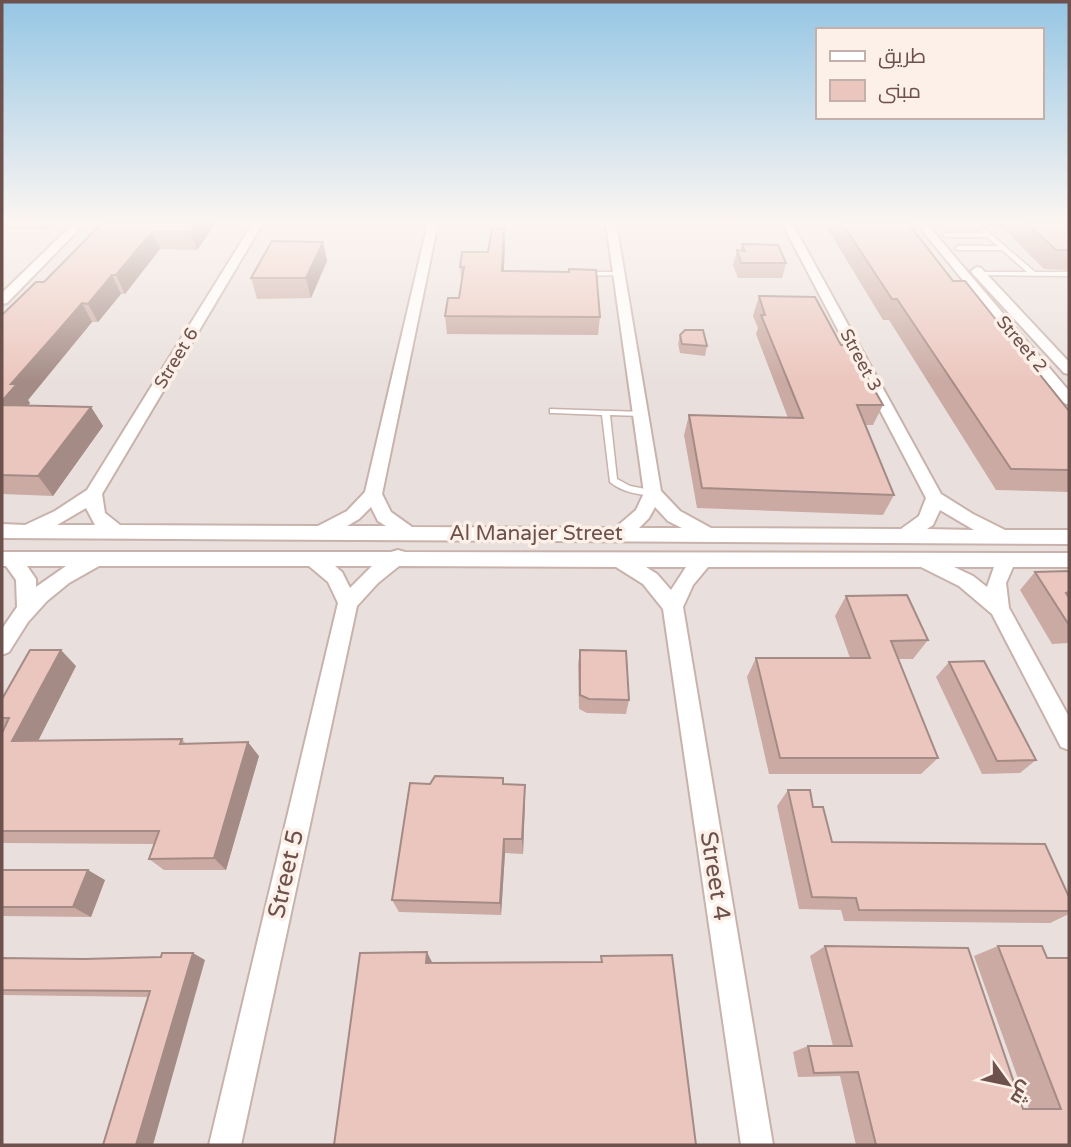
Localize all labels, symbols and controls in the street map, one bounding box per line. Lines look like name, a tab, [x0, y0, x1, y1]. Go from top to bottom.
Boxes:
legend	[816, 28, 1043, 119]
text: طريق	[878, 44, 926, 69]
text: مبنى	[878, 79, 921, 104]
street label: Street 2	[992, 311, 1052, 377]
street label: Street 6	[149, 323, 203, 393]
street label: Street 3	[835, 325, 887, 395]
street label: Al Manajer Street	[449, 521, 623, 546]
street label: Street 5	[262, 827, 310, 921]
street label: Street 4	[694, 829, 736, 923]
north arrow	[973, 1049, 1043, 1119]
text: ش	[1006, 1076, 1037, 1109]

